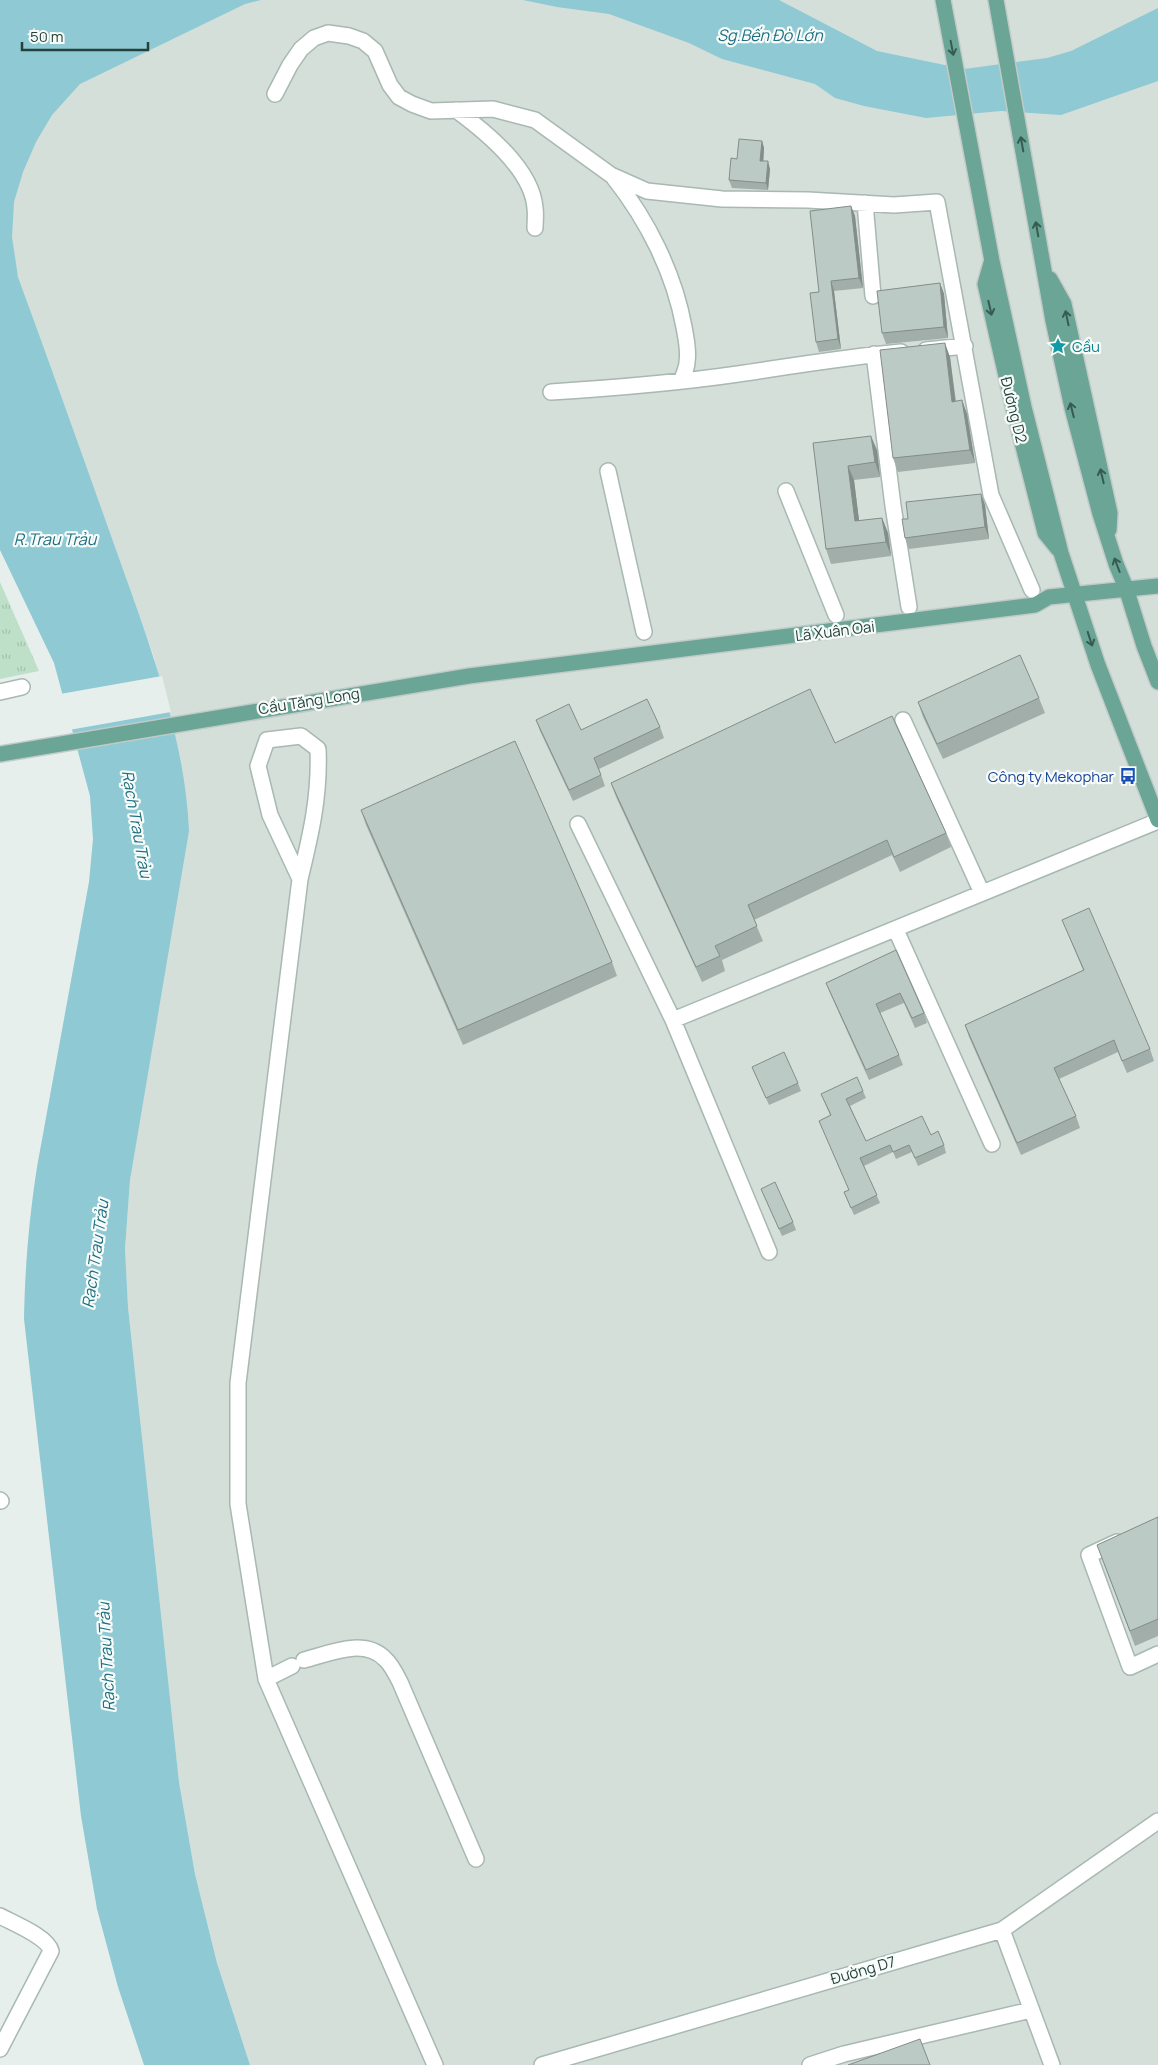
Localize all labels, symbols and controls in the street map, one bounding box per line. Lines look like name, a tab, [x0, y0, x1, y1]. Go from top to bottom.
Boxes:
scale bar	[22, 20, 149, 52]
water label: Sg.Bến Đò Lớn	[717, 24, 823, 46]
text: 50 m	[30, 26, 64, 47]
one-way arrow	[948, 40, 958, 56]
one-way arrow	[1017, 136, 1026, 152]
one-way arrow	[1032, 222, 1042, 238]
one-way arrow	[986, 300, 995, 316]
one-way arrow	[1061, 310, 1071, 326]
place icon: Cầu	[1048, 336, 1068, 356]
place label: Cầu	[1072, 336, 1100, 357]
street label: Đường D2	[996, 375, 1032, 445]
one-way arrow	[1067, 403, 1077, 419]
one-way arrow	[1097, 469, 1106, 485]
water label: R.Trau Trảu	[14, 528, 98, 550]
one-way arrow	[1112, 558, 1121, 573]
street label: Lã Xuân Oai	[794, 616, 876, 646]
one-way arrow	[1085, 631, 1095, 647]
street label: Cầu Tăng Long	[257, 683, 361, 719]
place label: Công ty Mekophar	[988, 766, 1115, 787]
bus stop icon: Công ty Mekophar	[1118, 766, 1138, 786]
water label: Rạch Trau Trảu	[117, 768, 158, 881]
water label: Rạch Trau Trảu	[77, 1197, 114, 1309]
water label: Rạch Trau Trảu	[92, 1601, 120, 1712]
street label: Đường D7	[828, 1951, 898, 1989]

